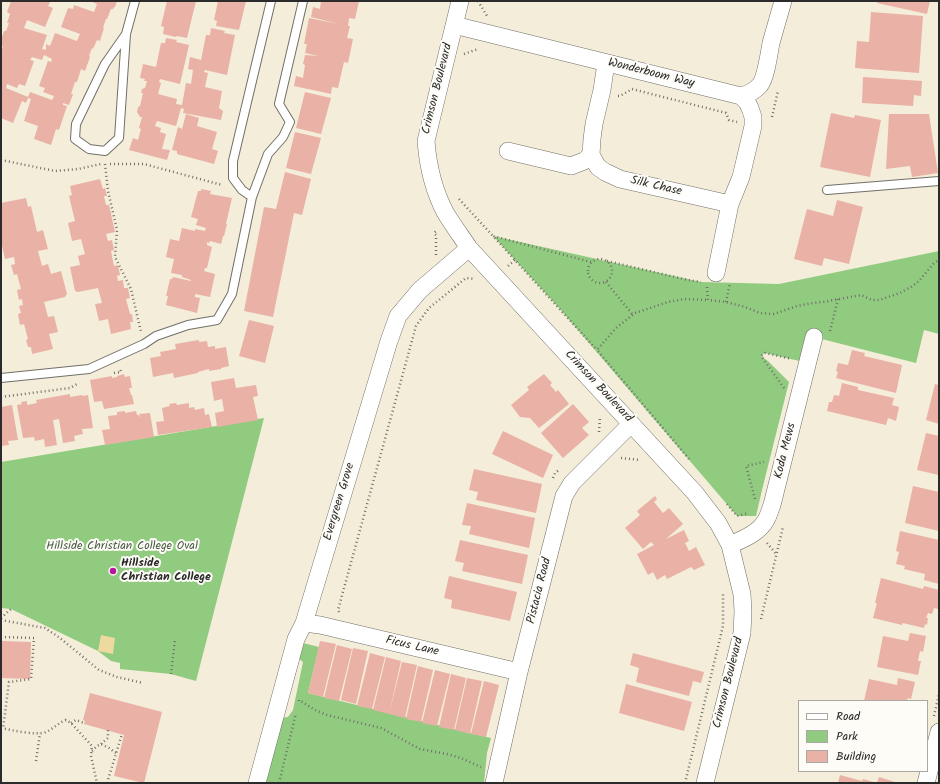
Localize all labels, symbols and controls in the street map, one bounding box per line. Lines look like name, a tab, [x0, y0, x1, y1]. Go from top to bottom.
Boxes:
street label: Crimson Boulevard	[420, 42, 456, 136]
street label: Wonderboom Way	[606, 56, 696, 92]
street label: Silk Chase	[629, 174, 683, 200]
street label: Crimson Boulevard	[561, 348, 635, 426]
street label: Koda Mews	[772, 422, 800, 480]
street label: Evergreen Grove	[321, 461, 359, 543]
park label: Hillside Christian College Oval	[46, 540, 198, 554]
place label: Hillside Christian College	[121, 557, 211, 585]
street label: Pistacia Road	[525, 557, 555, 625]
marker: Hillside Christian College	[108, 566, 118, 576]
street label: Ficus Lane	[384, 634, 440, 660]
street label: Crimson Boulevard	[711, 636, 747, 730]
legend	[798, 700, 928, 772]
text: Road	[836, 707, 860, 726]
text: Park	[836, 727, 858, 746]
text: Building	[836, 747, 876, 766]

